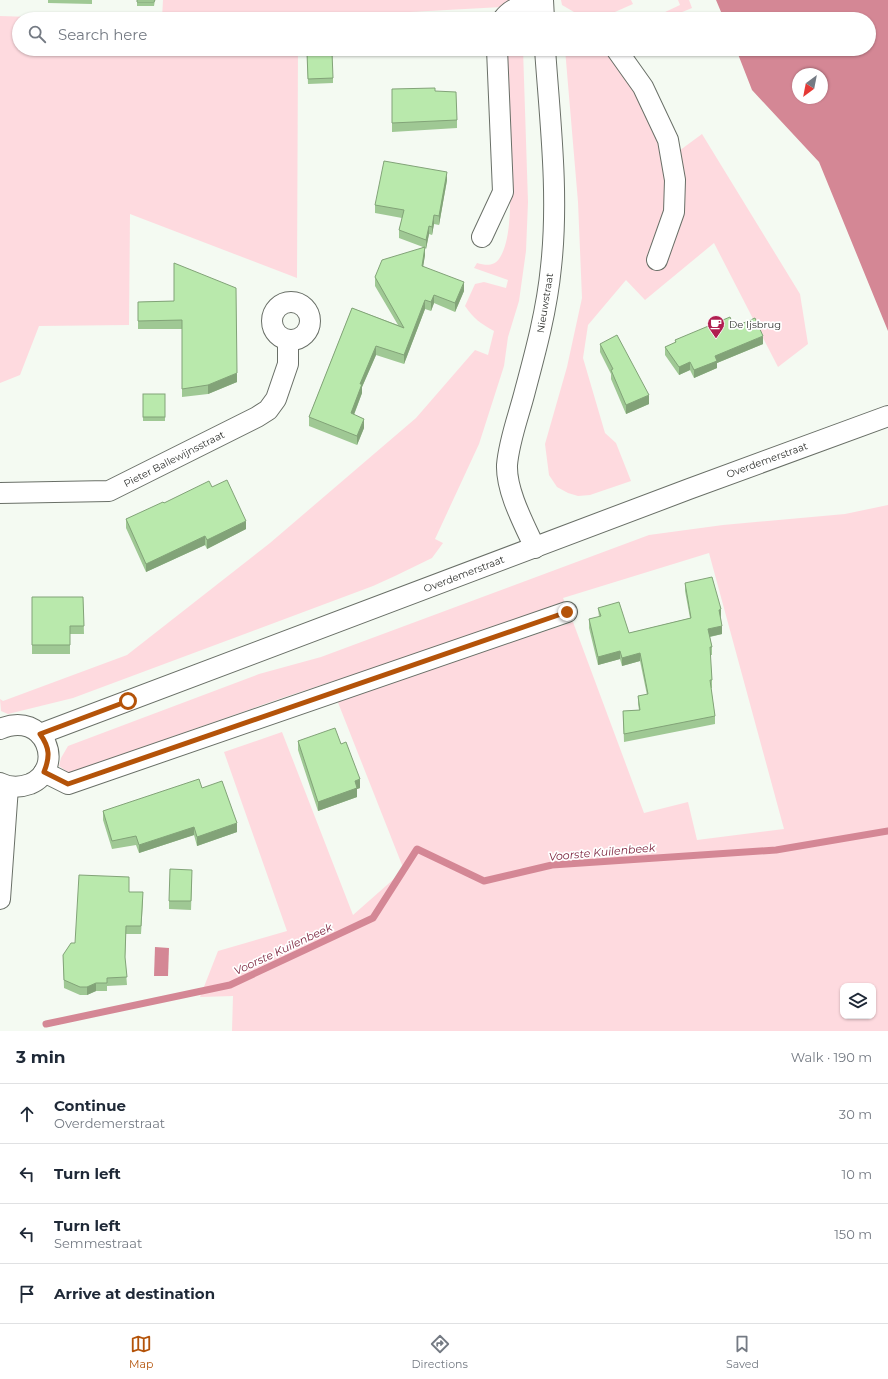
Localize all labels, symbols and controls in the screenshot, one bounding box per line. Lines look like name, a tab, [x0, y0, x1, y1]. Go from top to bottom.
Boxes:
search box	[12, 12, 876, 56]
icon: search	[26, 23, 48, 45]
text: Search here	[58, 25, 147, 44]
north arrow	[792, 68, 828, 104]
street label: Nieuwstraat	[534, 272, 556, 334]
cafe icon: De Ijsbrug	[706, 314, 726, 339]
place label: De Ijsbrug	[729, 318, 781, 331]
street label: Pieter Ballewijnsstraat	[121, 428, 227, 490]
street label: Overdemerstraat	[725, 439, 809, 481]
street label: Overdemerstraat	[422, 553, 506, 595]
route end	[558, 603, 576, 621]
route start	[119, 692, 137, 710]
water label: Voorste Kuilenbeek	[548, 840, 656, 864]
water label: Voorste Kuilenbeek	[232, 920, 335, 978]
map controls	[840, 983, 876, 1019]
button: layers	[840, 983, 876, 1019]
text: 3 min	[16, 1047, 66, 1067]
text: Walk · 190 m	[791, 1049, 872, 1065]
text: Continue	[54, 1096, 126, 1115]
icon: ahead	[16, 1103, 38, 1125]
text: 30 m	[839, 1106, 872, 1122]
text: Overdemerstraat	[54, 1115, 165, 1131]
icon: left	[16, 1163, 38, 1185]
text: Turn left	[54, 1164, 121, 1183]
text: 10 m	[842, 1166, 872, 1182]
text: Turn left	[54, 1216, 121, 1235]
icon: left	[16, 1223, 38, 1245]
text: 150 m	[834, 1226, 872, 1242]
text: Semmestraat	[54, 1235, 142, 1251]
icon: arrive	[16, 1283, 38, 1305]
text: Arrive at destination	[54, 1284, 215, 1303]
tab: Map	[129, 1333, 153, 1371]
tab: Directions	[412, 1333, 468, 1371]
tab: Saved	[726, 1333, 759, 1371]

